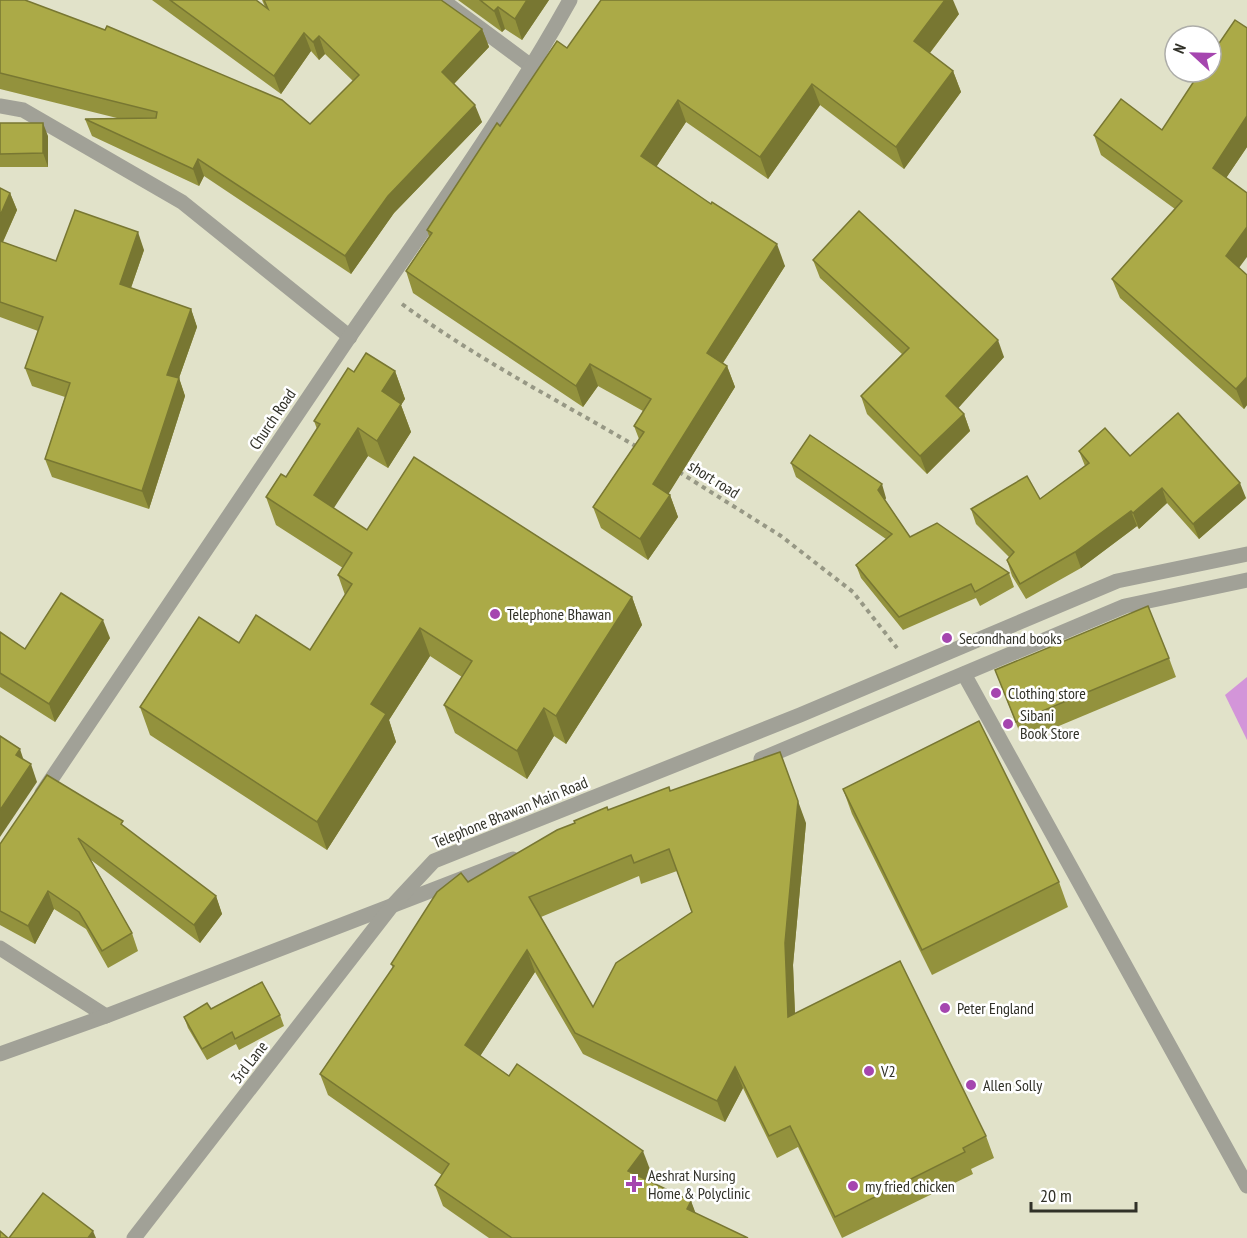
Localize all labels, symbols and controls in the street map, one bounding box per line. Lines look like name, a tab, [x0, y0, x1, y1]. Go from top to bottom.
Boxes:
north arrow	[1163, 24, 1223, 84]
text: N	[1168, 41, 1190, 56]
street label: Church Road	[244, 385, 300, 453]
street label: short road	[685, 456, 743, 502]
place label: Telephone Bhawan	[507, 604, 611, 624]
marker: Telephone Bhawan	[488, 607, 502, 621]
place label: Secondhand books	[959, 628, 1062, 648]
marker: Secondhand books	[940, 631, 954, 645]
place label: Clothing store	[1008, 683, 1086, 703]
marker: Clothing store	[989, 686, 1003, 700]
place label: Sibani Book Store	[1020, 705, 1080, 743]
marker: Sibani Book Store	[1001, 717, 1015, 731]
street label: Telephone Bhawan Main Road	[430, 772, 590, 852]
place label: Peter England	[957, 998, 1034, 1018]
marker: Peter England	[938, 1001, 952, 1015]
street label: 3rd Lane	[226, 1037, 272, 1087]
place label: V2	[880, 1061, 896, 1081]
marker: V2	[862, 1064, 876, 1078]
place label: Allen Solly	[983, 1075, 1042, 1095]
marker: Allen Solly	[964, 1078, 978, 1092]
place label: Aeshrat Nursing Home & Polyclinic	[648, 1165, 751, 1203]
marker: Aeshrat Nursing Home & Polyclinic	[625, 1175, 643, 1193]
scale bar	[1031, 1175, 1136, 1213]
place label: my fried chicken	[865, 1176, 955, 1196]
marker: my fried chicken	[846, 1179, 860, 1193]
text: 20 m	[1040, 1184, 1072, 1207]

